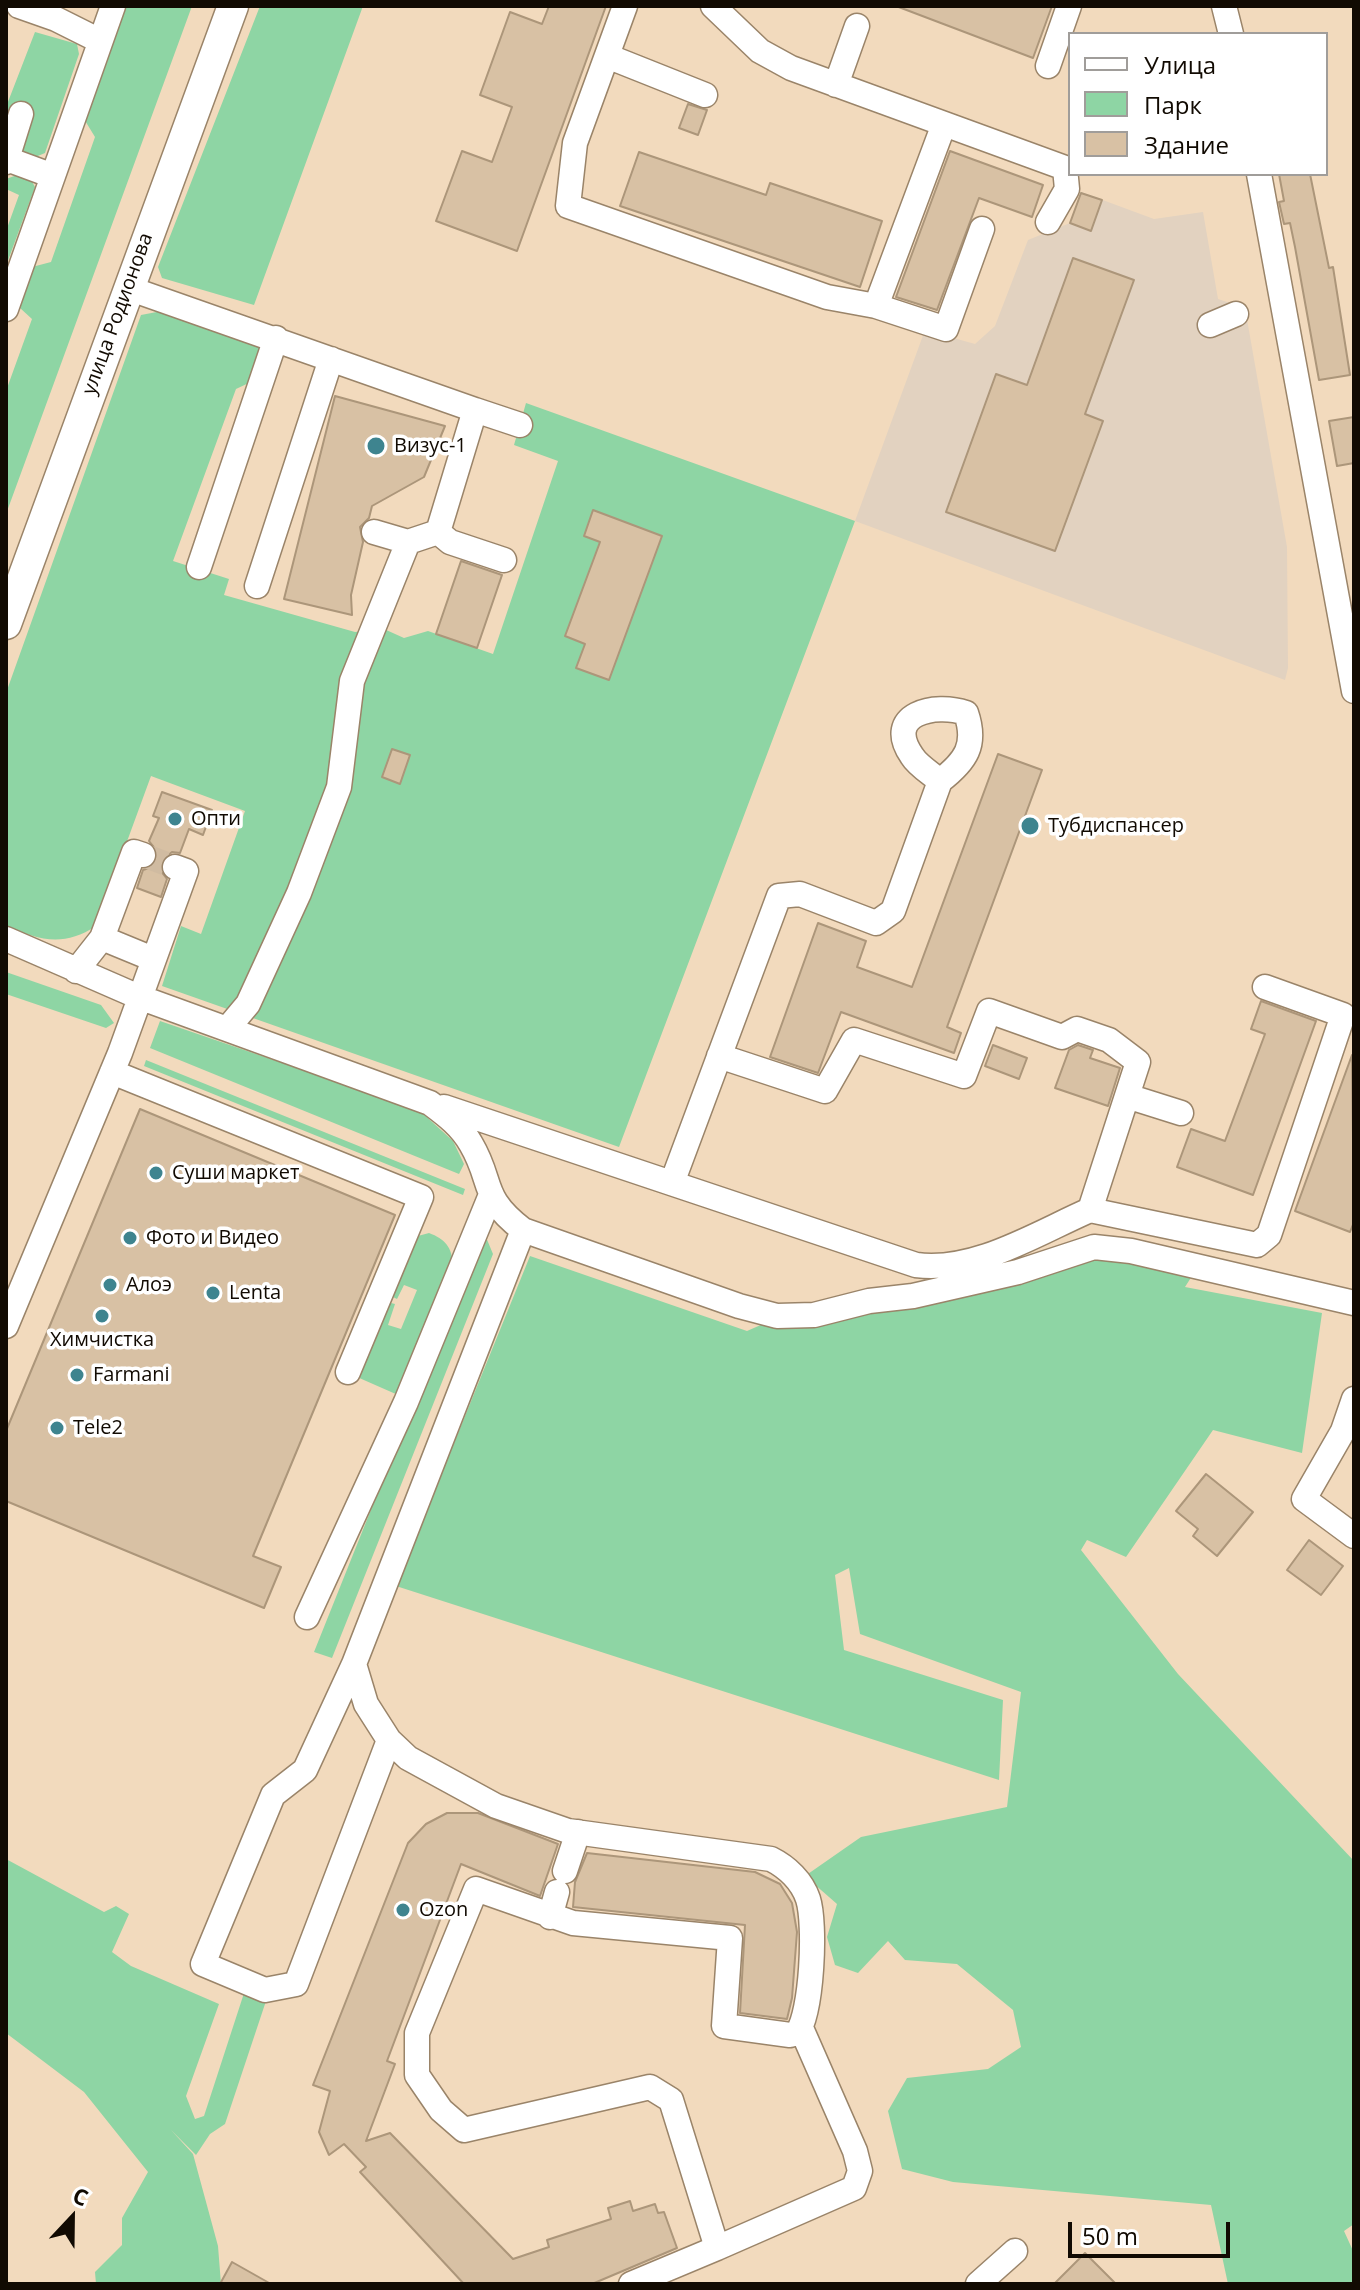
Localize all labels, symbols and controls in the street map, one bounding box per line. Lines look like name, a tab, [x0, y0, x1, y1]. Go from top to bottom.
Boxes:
legend	[1068, 32, 1328, 176]
text: Улица	[1144, 48, 1216, 81]
text: Парк	[1144, 88, 1202, 121]
text: Здание	[1144, 128, 1229, 161]
street label: улица Родионова	[78, 230, 158, 398]
place label: Визус-1	[394, 434, 467, 458]
marker: Визус-1	[365, 435, 387, 457]
place label: Опти	[191, 807, 241, 831]
marker: Опти	[166, 810, 184, 828]
place label: Тубдиспансер	[1048, 814, 1184, 838]
marker: Тубдиспансер	[1019, 815, 1041, 837]
place label: Суши маркет	[172, 1161, 299, 1185]
marker: Суши маркет	[147, 1164, 165, 1182]
place label: Фото и Видео	[146, 1226, 279, 1250]
marker: Фото и Видео	[121, 1229, 139, 1247]
place label: Алоэ	[126, 1273, 172, 1297]
marker: Алоэ	[101, 1276, 119, 1294]
place label: Lenta	[229, 1281, 281, 1305]
marker: Lenta	[204, 1284, 222, 1302]
marker: Химчистка	[93, 1307, 111, 1325]
place label: Химчистка	[50, 1328, 154, 1352]
place label: Farmani	[93, 1363, 170, 1387]
marker: Farmani	[68, 1366, 86, 1384]
place label: Tele2	[73, 1416, 123, 1440]
marker: Tele2	[48, 1419, 66, 1437]
place label: Ozon	[419, 1898, 468, 1922]
marker: Ozon	[394, 1901, 412, 1919]
north arrow	[32, 2178, 112, 2258]
text: С	[69, 2179, 93, 2212]
scale bar	[1072, 2206, 1234, 2256]
text: 50 m	[1082, 2219, 1138, 2252]

